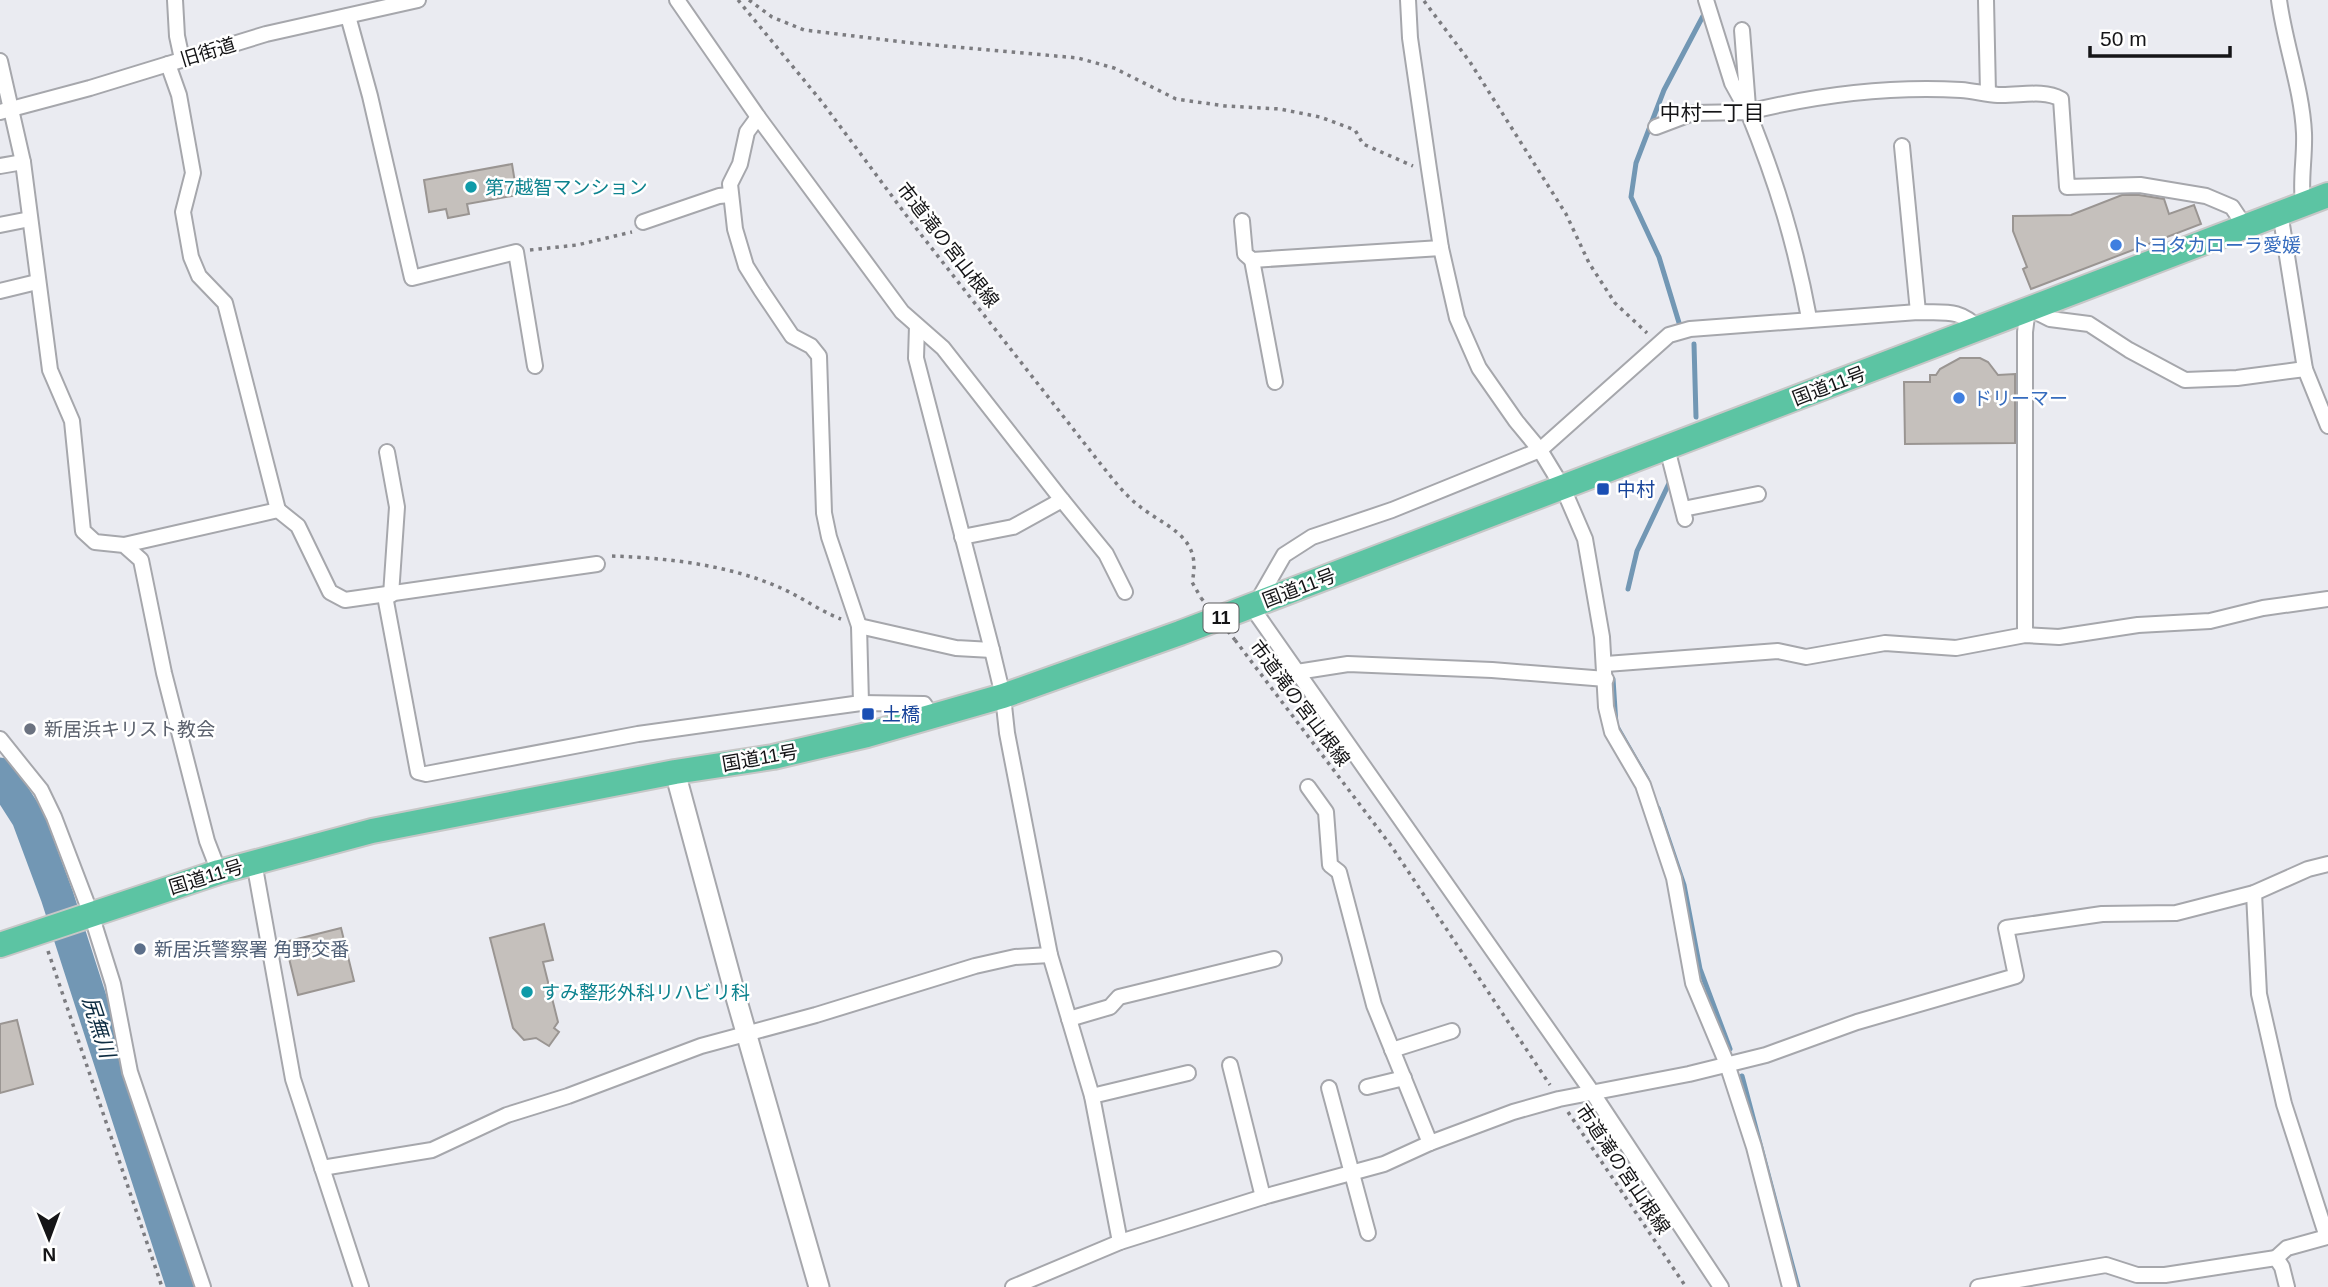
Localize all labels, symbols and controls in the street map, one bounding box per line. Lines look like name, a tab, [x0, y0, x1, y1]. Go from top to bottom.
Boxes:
scale bar	[2090, 14, 2230, 58]
text: 50 m	[2100, 27, 2147, 50]
street label: 旧街道	[178, 34, 238, 70]
district label: 中村一丁目	[1660, 101, 1765, 124]
place label: 第7越智マンション	[485, 177, 648, 198]
marker: 第7越智マンション	[463, 179, 479, 195]
street label: 市道滝の宮山根線	[893, 179, 1003, 311]
place label: トヨタカローラ愛媛	[2130, 235, 2301, 256]
marker: トヨタカローラ愛媛	[2108, 237, 2124, 253]
street label: 国道11号	[1789, 362, 1869, 410]
place label: ドリーマー	[1973, 388, 2068, 409]
marker: ドリーマー	[1951, 390, 1967, 406]
place label: 中村	[1617, 479, 1655, 500]
marker: 中村	[1595, 481, 1611, 497]
street label: 国道11号	[1259, 564, 1339, 612]
road number: 11	[1204, 604, 1238, 632]
street label: 市道滝の宮山根線	[1246, 636, 1354, 770]
place label: 土橋	[882, 704, 920, 725]
marker: 土橋	[860, 706, 876, 722]
place label: 新居浜キリスト教会	[44, 719, 215, 740]
marker: 新居浜キリスト教会	[22, 721, 38, 737]
street label: 国道11号	[720, 741, 800, 775]
street label: 国道11号	[166, 856, 246, 898]
place label: 新居浜警察署 角野交番	[154, 939, 349, 960]
marker: 新居浜警察署 角野交番	[132, 941, 148, 957]
place label: すみ整形外科リハビリ科	[541, 982, 750, 1003]
marker: すみ整形外科リハビリ科	[519, 984, 535, 1000]
water label: 尻無川	[78, 993, 120, 1062]
street label: 市道滝の宮山根線	[1572, 1100, 1674, 1238]
north arrow	[14, 1203, 84, 1273]
text: N	[42, 1244, 56, 1265]

